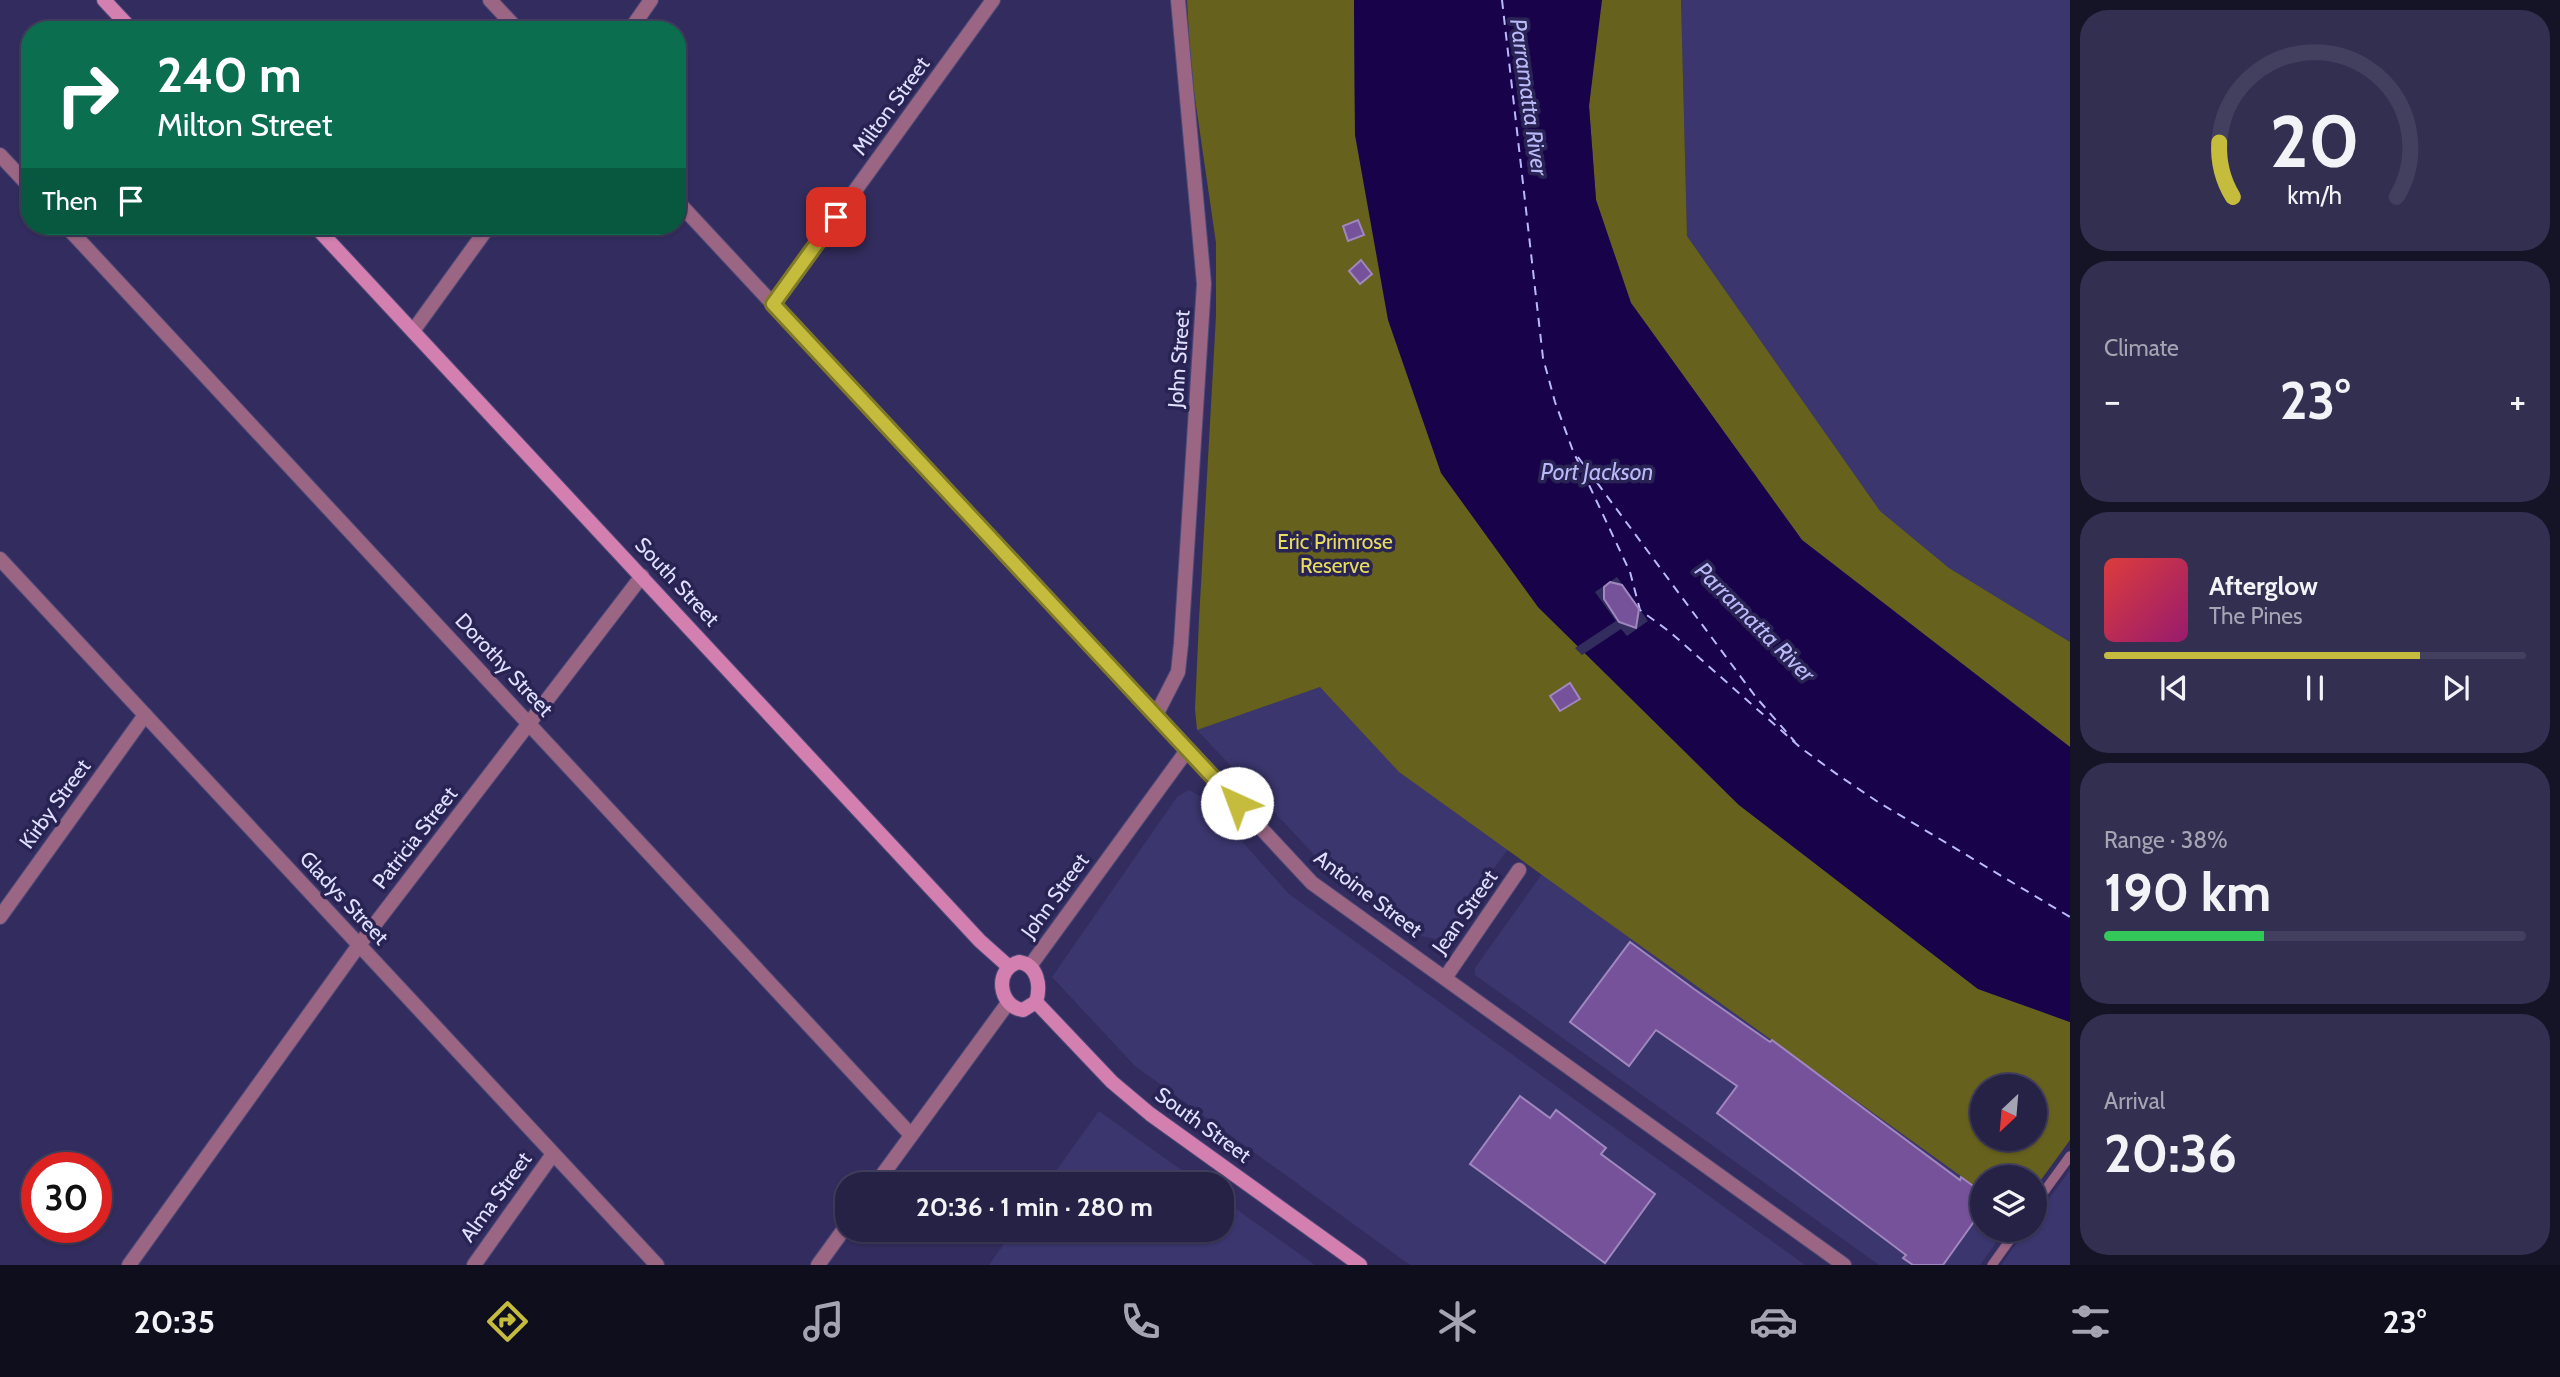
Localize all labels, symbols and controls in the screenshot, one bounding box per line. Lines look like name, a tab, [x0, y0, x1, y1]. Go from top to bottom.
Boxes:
water label: Parramatta River	[1504, 17, 1554, 178]
text: 240 m	[157, 45, 302, 104]
icon: right	[42, 49, 133, 140]
street label: Milton Street	[847, 52, 935, 160]
text: 20	[2270, 97, 2360, 185]
text: Milton Street	[157, 105, 332, 144]
text: km/h	[2288, 179, 2342, 209]
icon: arrive	[112, 182, 150, 220]
text: Then	[42, 185, 98, 217]
pin	[806, 187, 866, 247]
icon: arrive	[817, 198, 855, 236]
street label: John Street	[1163, 309, 1194, 410]
text: Climate	[2104, 334, 2179, 362]
text: 23°	[2280, 369, 2350, 432]
text: −	[2104, 377, 2121, 424]
text: +	[2509, 377, 2526, 424]
water label: Port Jackson	[1541, 458, 1653, 486]
park label: Eric Primrose Reserve	[1277, 529, 1393, 578]
street label: South Street	[630, 532, 725, 631]
water label: Parramatta River	[1689, 556, 1821, 688]
text: Afterglow	[2209, 570, 2318, 602]
text: The Pines	[2209, 602, 2303, 630]
street label: Dorothy Street	[450, 608, 558, 721]
icon: previous	[2155, 669, 2193, 707]
icon: pause	[2296, 669, 2334, 707]
icon: next	[2437, 669, 2475, 707]
street label: Kirby Street	[14, 754, 95, 853]
position arrow	[1200, 766, 1274, 840]
street label: Patricia Street	[367, 782, 462, 894]
text: Range · 38%	[2104, 826, 2228, 854]
street label: Antoine Street	[1309, 845, 1427, 942]
street label: Gladys Street	[295, 846, 394, 950]
street label: John Street	[1015, 849, 1094, 944]
text: 190 km	[2104, 861, 2271, 924]
street label: Jean Street	[1426, 865, 1502, 959]
north arrow	[1970, 1074, 2048, 1152]
map controls	[1970, 1074, 2047, 1242]
street label: South Street	[1151, 1082, 1256, 1168]
text: Arrival	[2104, 1087, 2165, 1115]
text: 20:36	[2104, 1122, 2237, 1185]
street label: Alma Street	[455, 1147, 537, 1247]
speed limit sign: 30	[21, 1152, 112, 1243]
button: layers	[1970, 1165, 2047, 1242]
text: 20:36 · 1 min · 280 m	[916, 1191, 1153, 1223]
icon: directions	[483, 1297, 532, 1346]
icon: music	[799, 1297, 848, 1346]
icon: phone	[1116, 1297, 1165, 1346]
icon: climate	[1433, 1297, 1482, 1346]
icon: car	[1749, 1297, 1798, 1346]
icon: filters	[2066, 1297, 2115, 1346]
text: 20:35	[134, 1302, 215, 1341]
text: 23°	[2383, 1302, 2426, 1341]

